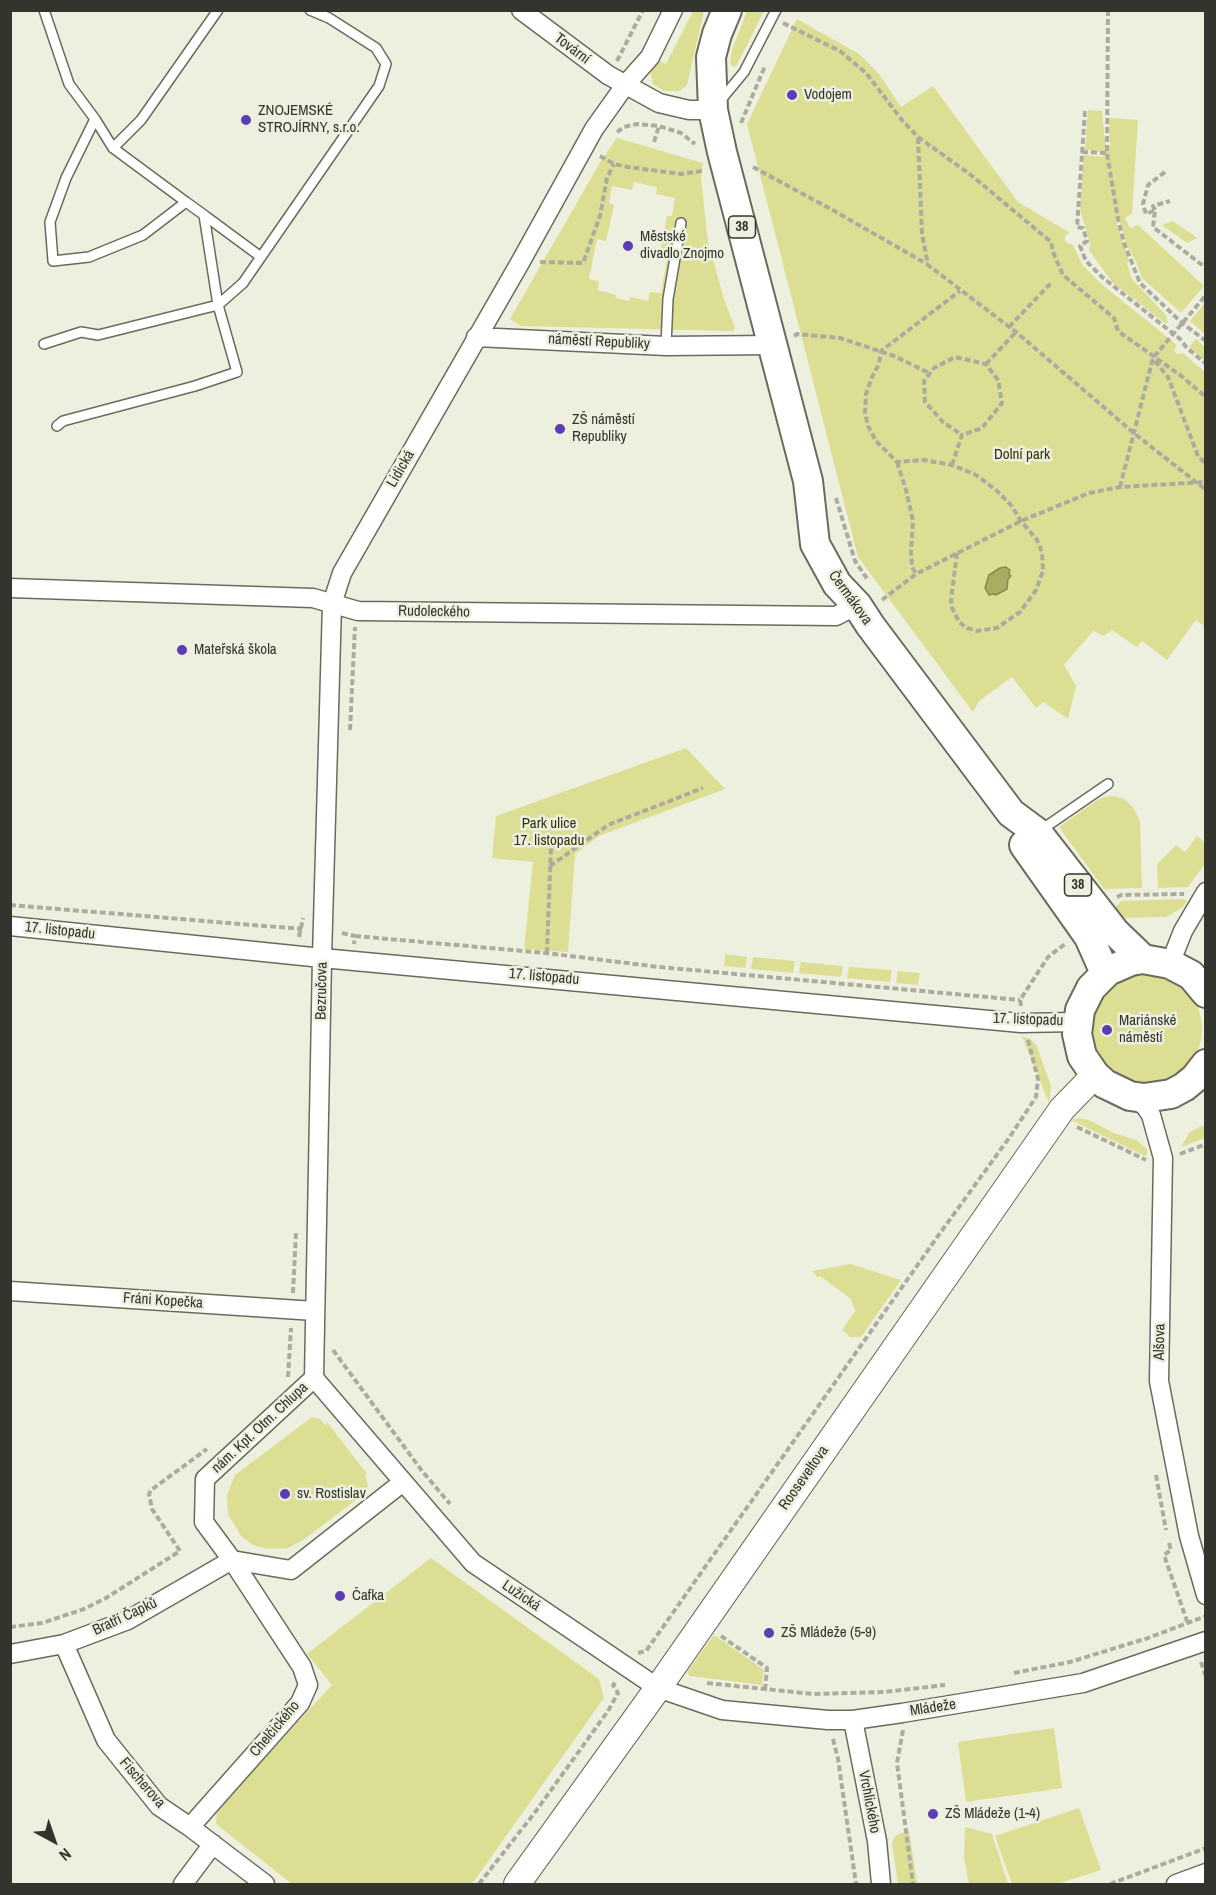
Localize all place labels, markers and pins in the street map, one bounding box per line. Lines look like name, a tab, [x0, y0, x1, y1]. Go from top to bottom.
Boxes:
place label: Vodojem	[804, 86, 852, 104]
marker: Vodojem	[785, 88, 799, 102]
place label: ZNOJEMSKÉ STROJÍRNY, s.r.o.	[258, 102, 360, 137]
marker: ZNOJEMSKÉ STROJÍRNY, s.r.o.	[239, 113, 253, 127]
place label: Městské divadlo Znojmo	[640, 228, 724, 263]
marker: Městské divadlo Znojmo	[621, 239, 635, 253]
place label: ZŠ náměstí Republiky	[572, 411, 635, 446]
marker: ZŠ náměstí Republiky	[553, 422, 567, 436]
place label: Mateřská škola	[194, 641, 277, 659]
marker: Mateřská škola	[175, 643, 189, 657]
place label: Mariánské náměstí	[1119, 1012, 1176, 1047]
marker: Mariánské náměstí	[1100, 1023, 1114, 1037]
place label: sv. Rostislav	[297, 1485, 366, 1503]
marker: sv. Rostislav	[278, 1487, 292, 1501]
place label: Čafka	[352, 1587, 384, 1605]
marker: Čafka	[333, 1589, 347, 1603]
place label: ZŠ Mládeže (5-9)	[781, 1624, 876, 1642]
marker: ZŠ Mládeže (5-9)	[762, 1626, 776, 1640]
place label: ZŠ Mládeže (1-4)	[945, 1805, 1040, 1823]
marker: ZŠ Mládeže (1-4)	[926, 1807, 940, 1821]

